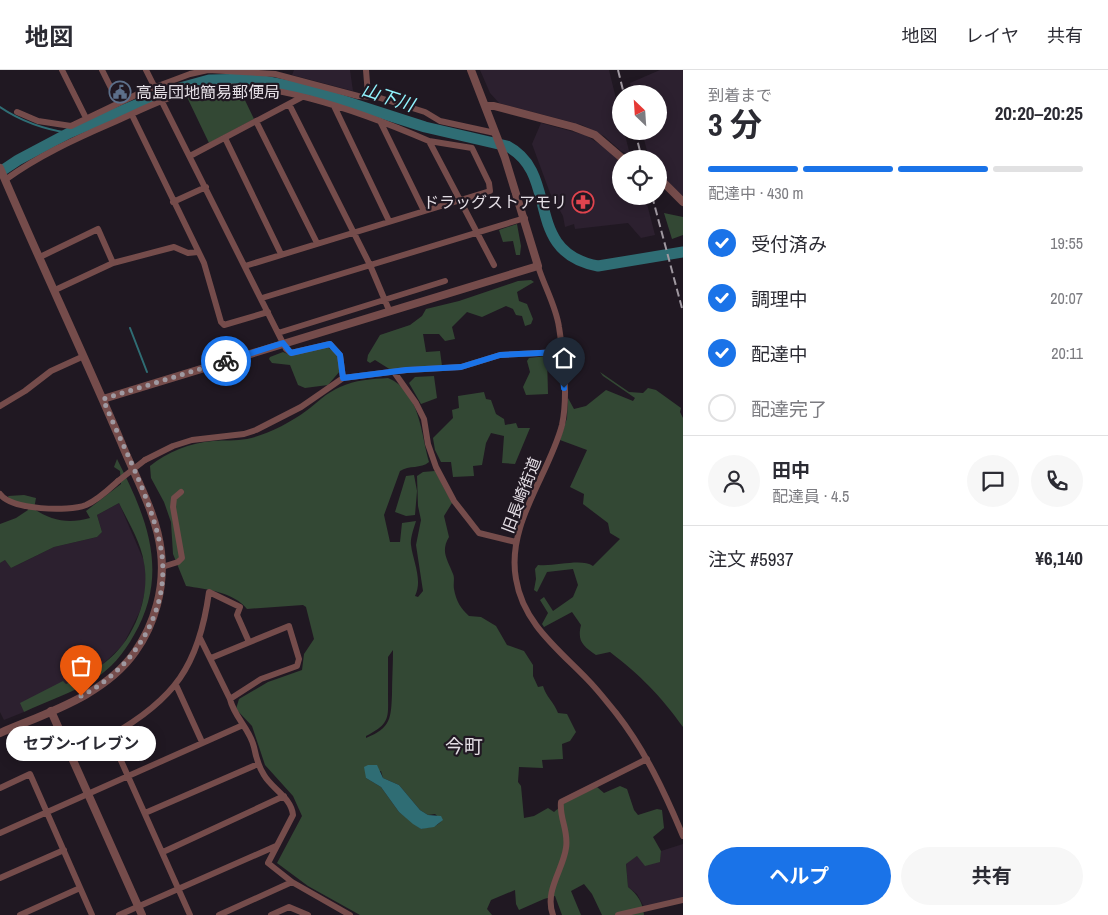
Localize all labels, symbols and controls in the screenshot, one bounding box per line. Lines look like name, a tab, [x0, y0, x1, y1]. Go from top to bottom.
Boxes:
text: 地図	[25, 20, 73, 52]
text: 地図	[902, 23, 938, 48]
text: レイヤ	[966, 23, 1019, 48]
text: 共有	[1047, 23, 1083, 48]
water label: 山下川	[358, 77, 419, 118]
public building icon: 高島団地簡易郵便局	[108, 80, 132, 104]
place label: 高島団地簡易郵便局	[136, 81, 280, 103]
text: 到着まで	[708, 84, 772, 106]
north arrow	[612, 85, 668, 140]
map controls	[612, 85, 667, 205]
text: 20:20–20:25	[995, 100, 1083, 126]
text: 3 分	[708, 103, 762, 146]
button: locate	[612, 150, 667, 205]
text: 配達中 · 430 m	[708, 182, 803, 204]
pharmacy icon: ドラッグストアモリ	[571, 190, 595, 214]
place label: ドラッグストアモリ	[423, 191, 567, 213]
icon: check	[708, 229, 736, 257]
text: 受付済み	[751, 231, 827, 257]
text: 19:55	[1050, 232, 1083, 254]
icon: check	[708, 284, 736, 312]
text: 調理中	[751, 286, 808, 312]
text: 20:07	[1050, 287, 1083, 309]
courier	[201, 336, 251, 386]
pin	[543, 337, 585, 388]
icon: check	[708, 339, 736, 367]
text: 配達中	[751, 341, 808, 367]
text: 20:11	[1051, 342, 1083, 364]
icon: home	[550, 344, 578, 372]
icon: bike	[212, 347, 240, 375]
text: 配達完了	[751, 396, 827, 422]
street label: 旧長崎街道	[496, 454, 546, 536]
button: person	[708, 455, 760, 507]
button: chat	[967, 455, 1019, 507]
button: phone	[1031, 455, 1083, 507]
text: 田中	[772, 457, 810, 483]
text: 配達員 · 4.5	[772, 485, 849, 507]
text: ¥6,140	[1035, 545, 1083, 571]
text: 注文 #5937	[708, 546, 794, 572]
pin	[60, 645, 102, 696]
icon: bag	[67, 652, 95, 680]
callout: セブン-イレブン	[6, 726, 156, 761]
text: セブン-イレブン	[23, 732, 139, 754]
district label: 今町	[445, 733, 483, 759]
button: ヘルプ	[708, 847, 891, 905]
button: 共有	[901, 847, 1083, 905]

